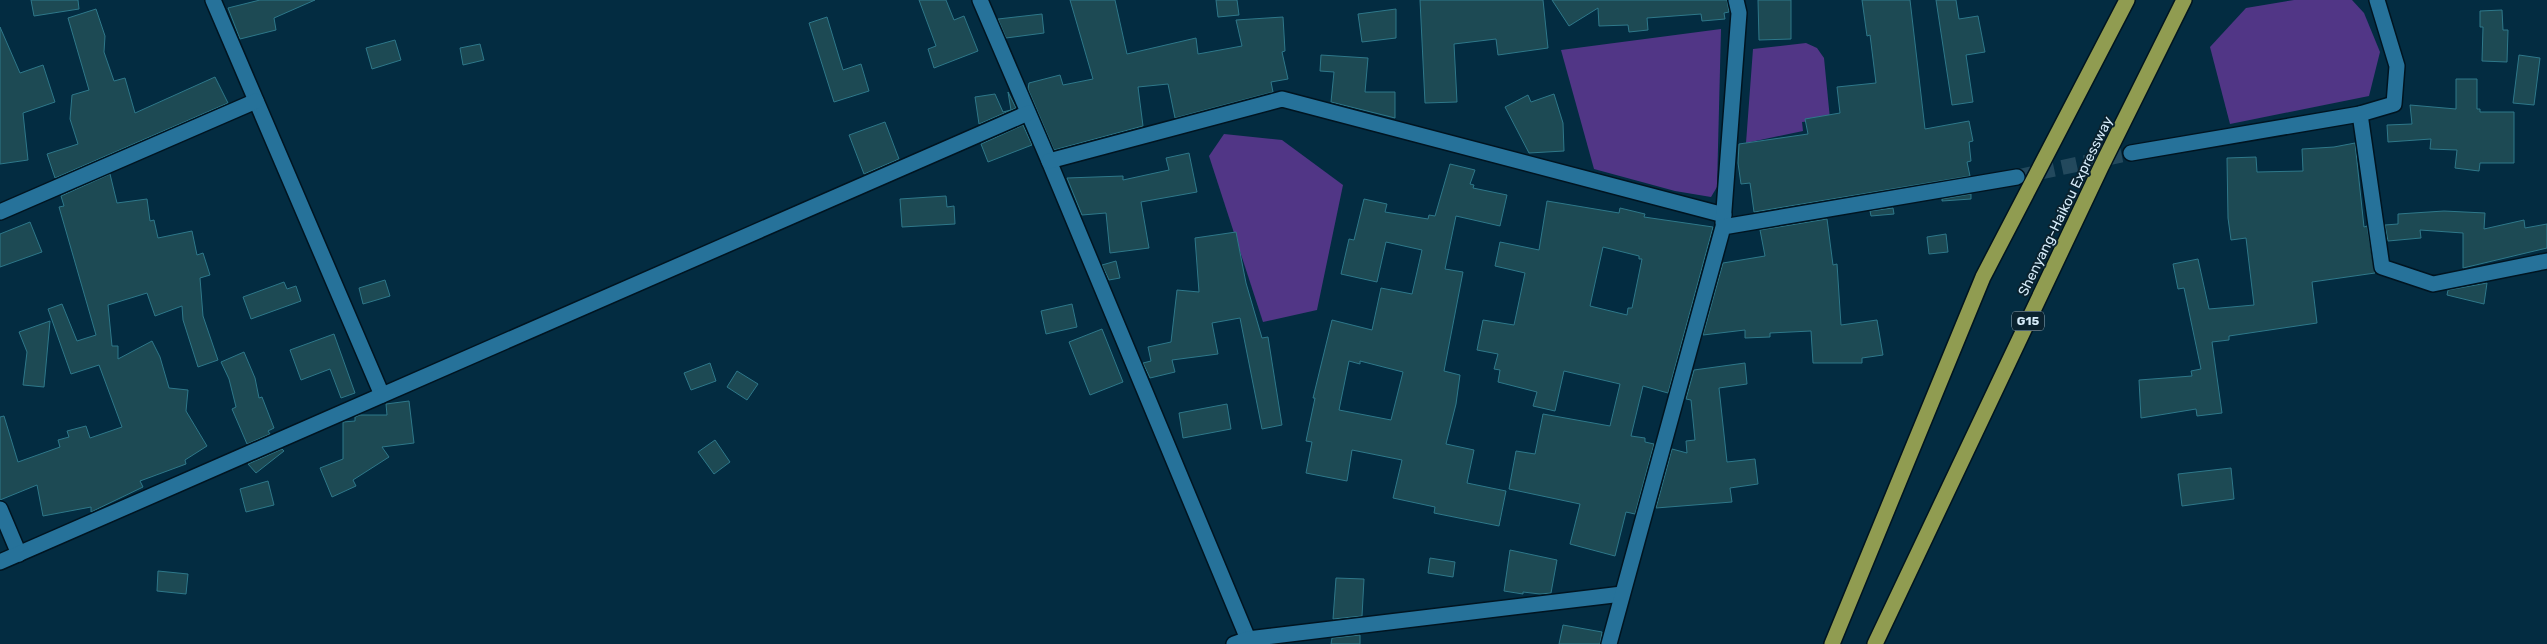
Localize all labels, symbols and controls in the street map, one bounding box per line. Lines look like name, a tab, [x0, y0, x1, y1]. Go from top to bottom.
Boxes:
street label: Shenyang-Haikou Expressway	[2014, 113, 2117, 299]
road number: G15	[2012, 312, 2044, 331]

